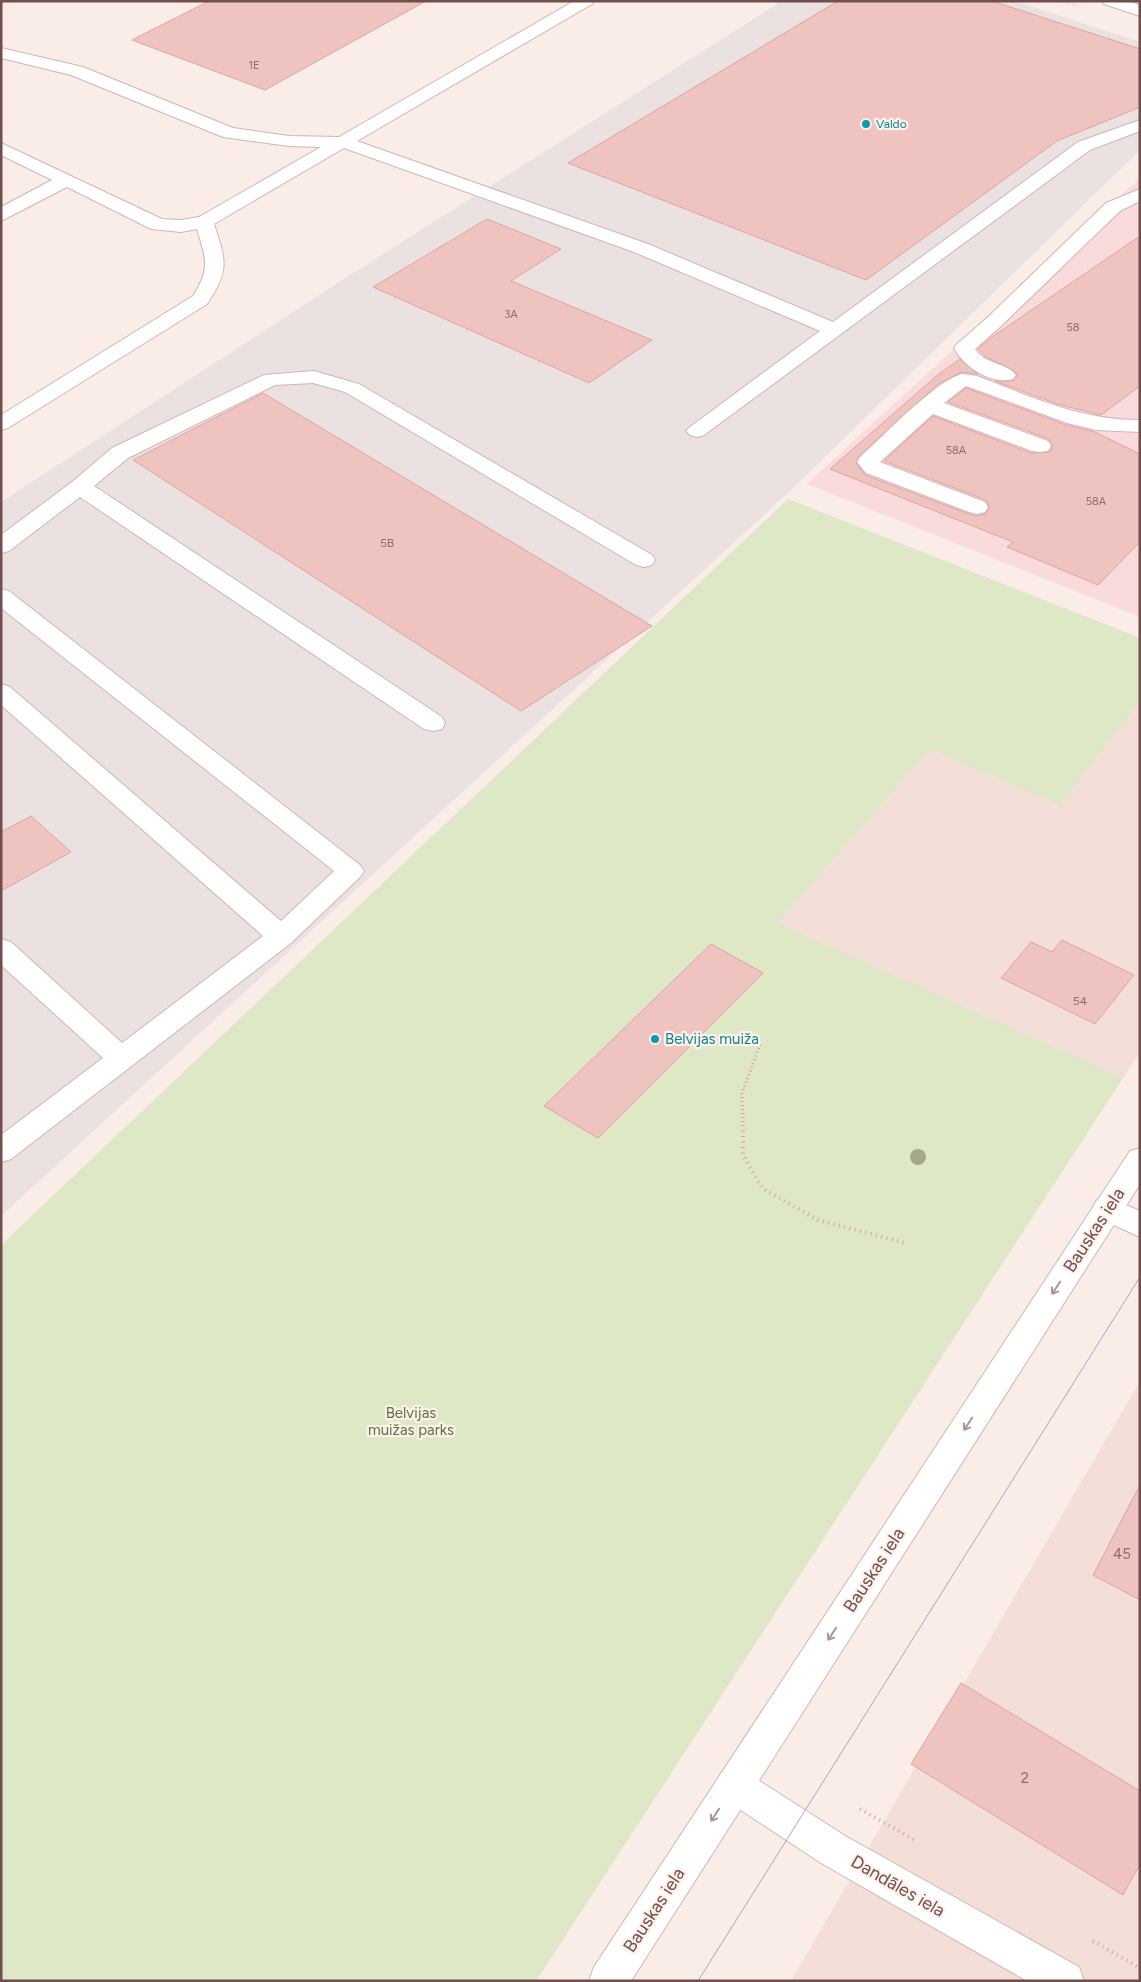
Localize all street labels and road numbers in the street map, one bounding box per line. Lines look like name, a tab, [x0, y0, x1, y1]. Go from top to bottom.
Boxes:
street label: Bauskas iela	[1059, 1184, 1129, 1276]
street label: Bauskas iela	[839, 1524, 909, 1616]
street label: Dandāles iela	[847, 1850, 949, 1922]
street label: Bauskas iela	[619, 1864, 689, 1956]

